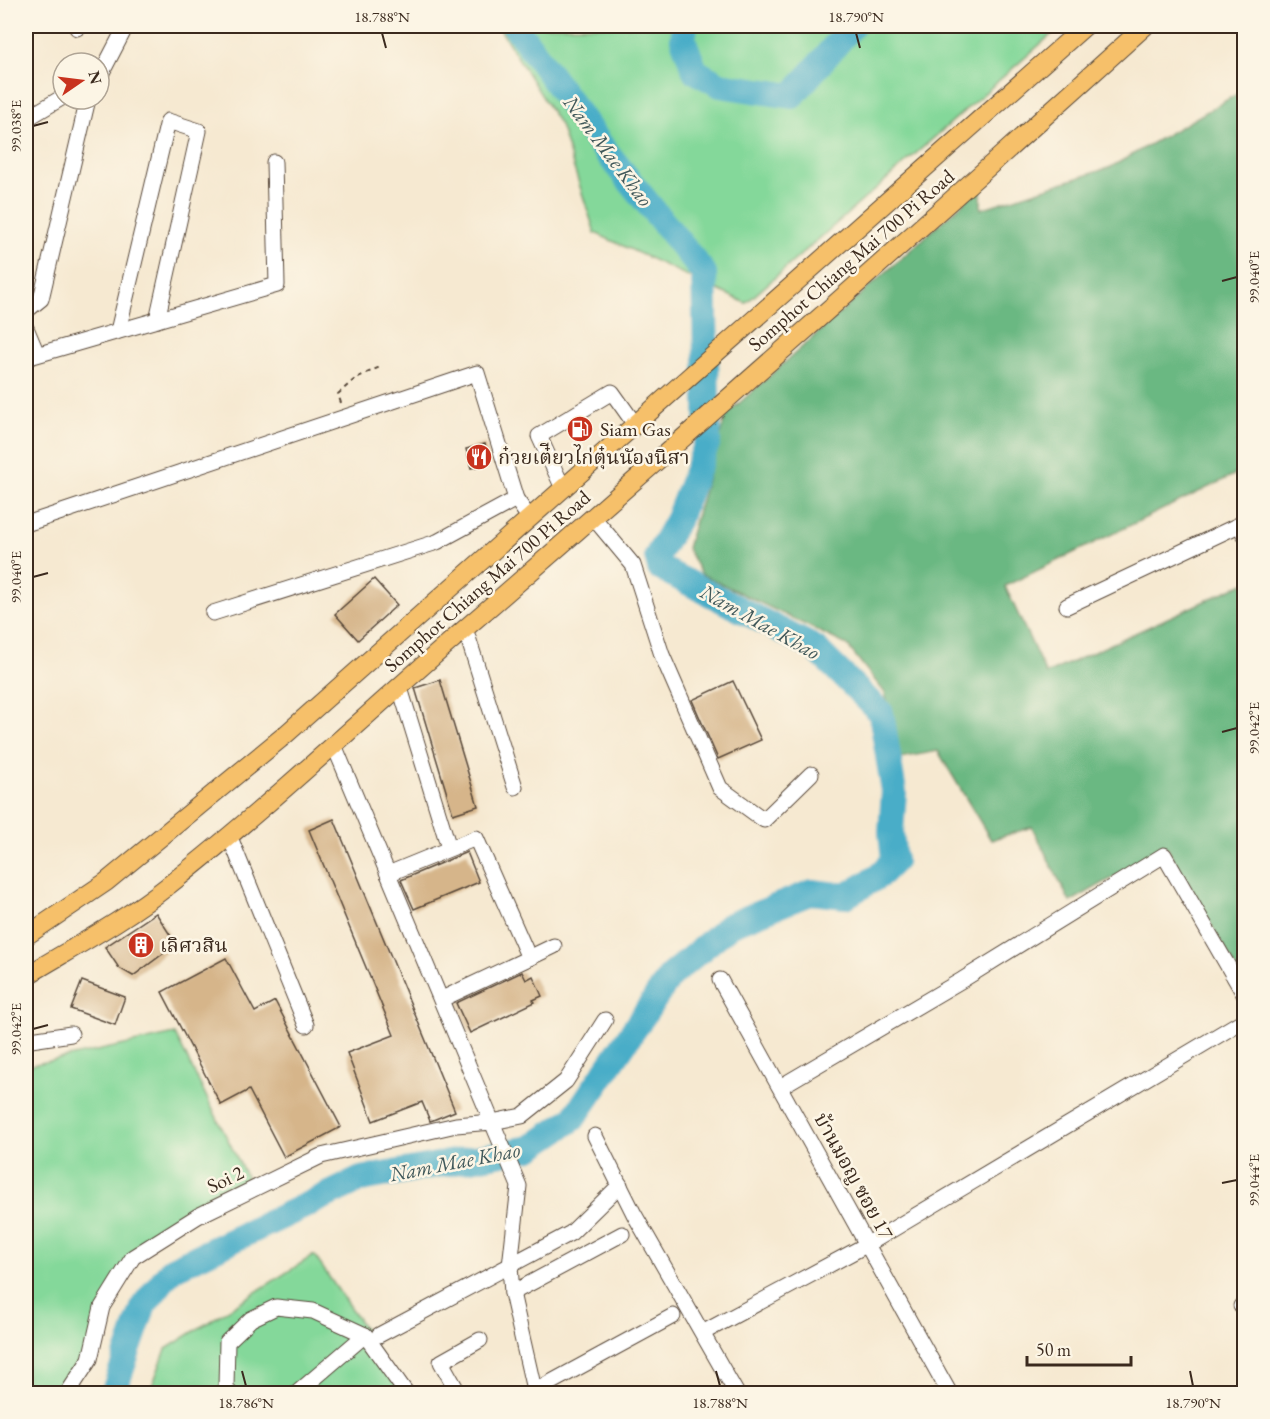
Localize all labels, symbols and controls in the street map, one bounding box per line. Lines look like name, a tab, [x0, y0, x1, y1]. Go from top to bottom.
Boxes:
text: 18.788°N	[354, 7, 410, 26]
text: 18.790°N	[828, 7, 884, 26]
north arrow	[51, 51, 111, 111]
text: N	[83, 69, 107, 86]
water label: Nam Mae Khao	[557, 89, 659, 212]
text: 99.038°E	[6, 99, 25, 152]
street label: Somphot Chiang Mai 700 Pi Road	[742, 163, 960, 357]
text: 99.040°E	[1244, 250, 1263, 303]
fuel station icon: Siam Gas	[565, 414, 595, 444]
place label: Siam Gas	[600, 416, 671, 442]
restaurant icon: ก๋วยเต๋ียวไก่ตุ๋นนัองนิสา	[464, 442, 494, 472]
place label: ก๋วยเต๋ียวไก่ตุ๋นนัองนิสา	[498, 442, 690, 470]
street label: Somphot Chiang Mai 700 Pi Road	[378, 484, 596, 678]
text: 99.040°E	[6, 550, 25, 603]
water label: Nam Mae Khao	[695, 577, 825, 666]
text: 99.042°E	[1244, 701, 1263, 754]
building icon: เลิศวสิน	[126, 930, 156, 960]
place label: เลิศวสิน	[160, 932, 228, 958]
text: 99.042°E	[6, 1002, 25, 1055]
street label: บ้านมอญ ซอย 17	[809, 1108, 900, 1244]
water label: Nam Mae Khao	[386, 1136, 523, 1188]
text: 99.044°E	[1244, 1153, 1263, 1206]
street label: Soi 2	[202, 1159, 248, 1199]
scale bar	[1027, 1329, 1130, 1367]
text: 50 m	[1036, 1338, 1071, 1361]
text: 18.786°N	[218, 1393, 274, 1412]
text: 18.788°N	[692, 1393, 748, 1412]
text: 18.790°N	[1165, 1393, 1221, 1412]

